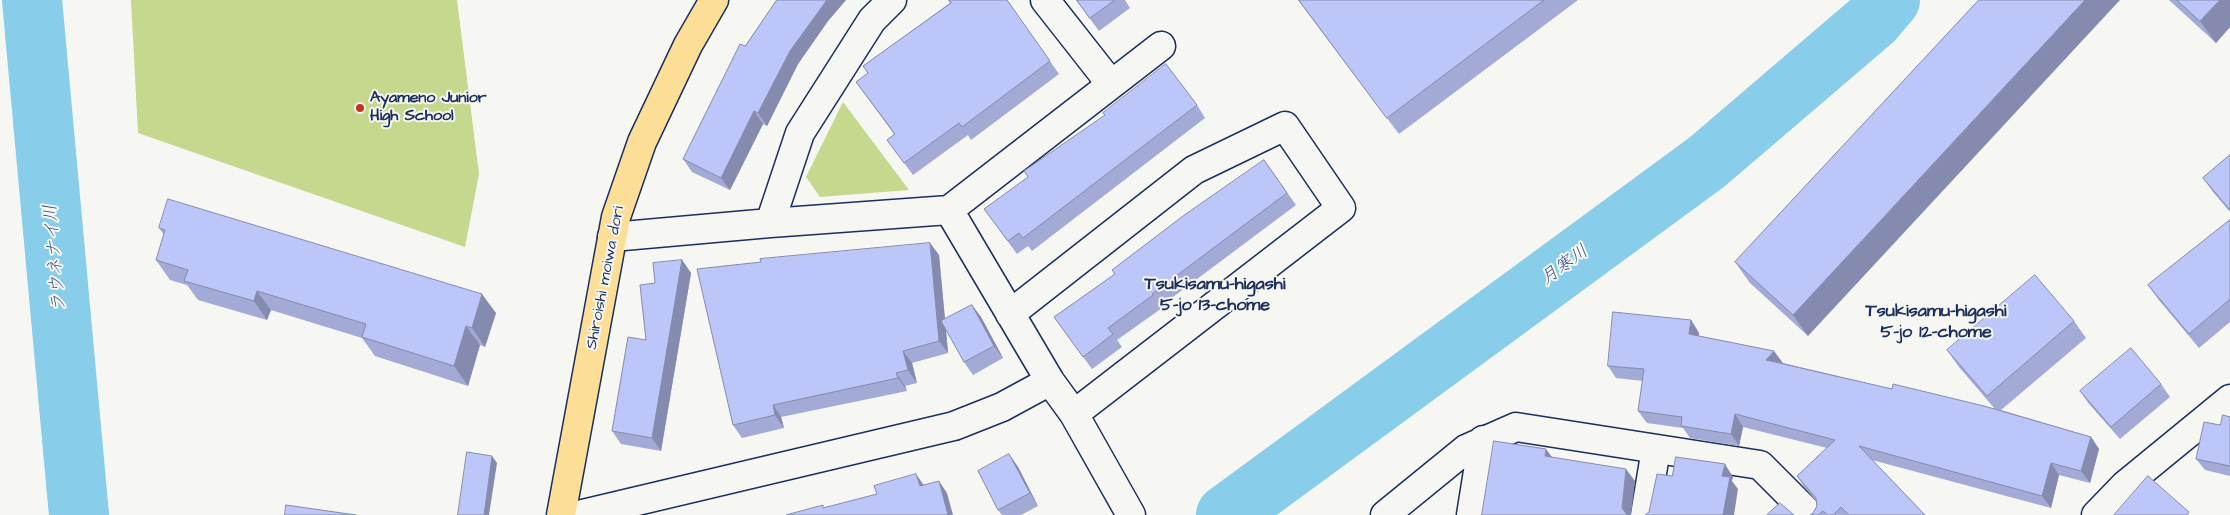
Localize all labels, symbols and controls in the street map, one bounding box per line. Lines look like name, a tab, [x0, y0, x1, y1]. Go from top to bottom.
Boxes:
place label: Ayameno Junior High School	[370, 89, 487, 127]
marker: Ayameno Junior High School	[354, 102, 366, 114]
water label: ラウネナイ川	[41, 203, 71, 313]
street label: Shiroishi moiwa dori	[583, 205, 629, 351]
water label: 月寒川	[1537, 241, 1593, 291]
district label: Tsukisamu-higashi 5-jo 13-chome	[1145, 274, 1285, 316]
district label: Tsukisamu-higashi 5-jo 12-chome	[1866, 301, 2006, 344]

